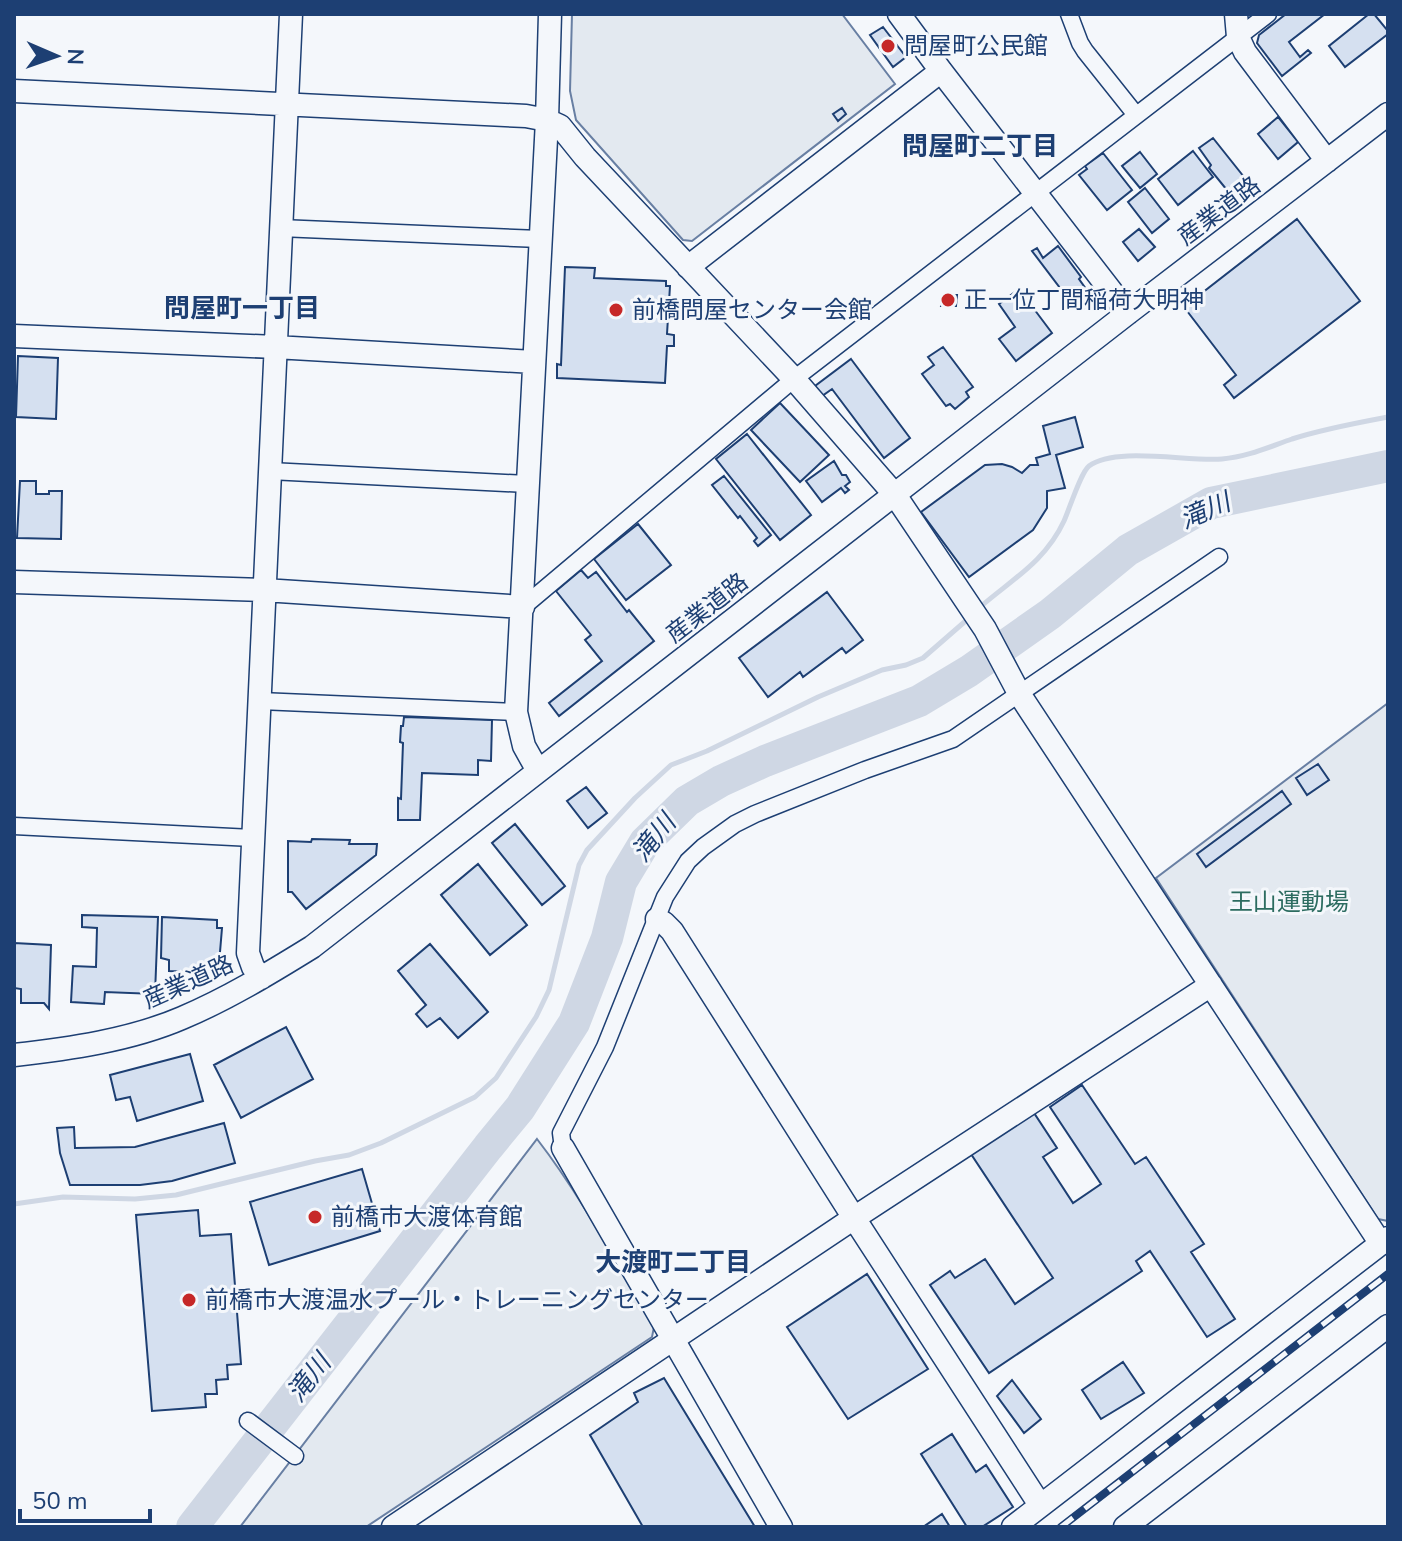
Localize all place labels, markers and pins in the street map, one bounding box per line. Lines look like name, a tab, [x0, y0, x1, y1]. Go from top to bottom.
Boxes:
place label: 問屋町公民館	[904, 30, 1048, 62]
marker: 問屋町公民館	[879, 37, 897, 55]
place label: 正一位丁間稲荷大明神	[964, 284, 1204, 316]
marker: 正一位丁間稲荷大明神	[939, 291, 957, 309]
place label: 前橋問屋センター会館	[632, 294, 872, 326]
marker: 前橋問屋センター会館	[607, 301, 625, 319]
place label: 前橋市大渡体育館	[331, 1201, 523, 1233]
marker: 前橋市大渡体育館	[306, 1208, 324, 1226]
place label: 前橋市大渡温水プール・トレーニングセンター	[205, 1284, 709, 1316]
marker: 前橋市大渡温水プール・トレーニングセンター	[180, 1291, 198, 1309]

